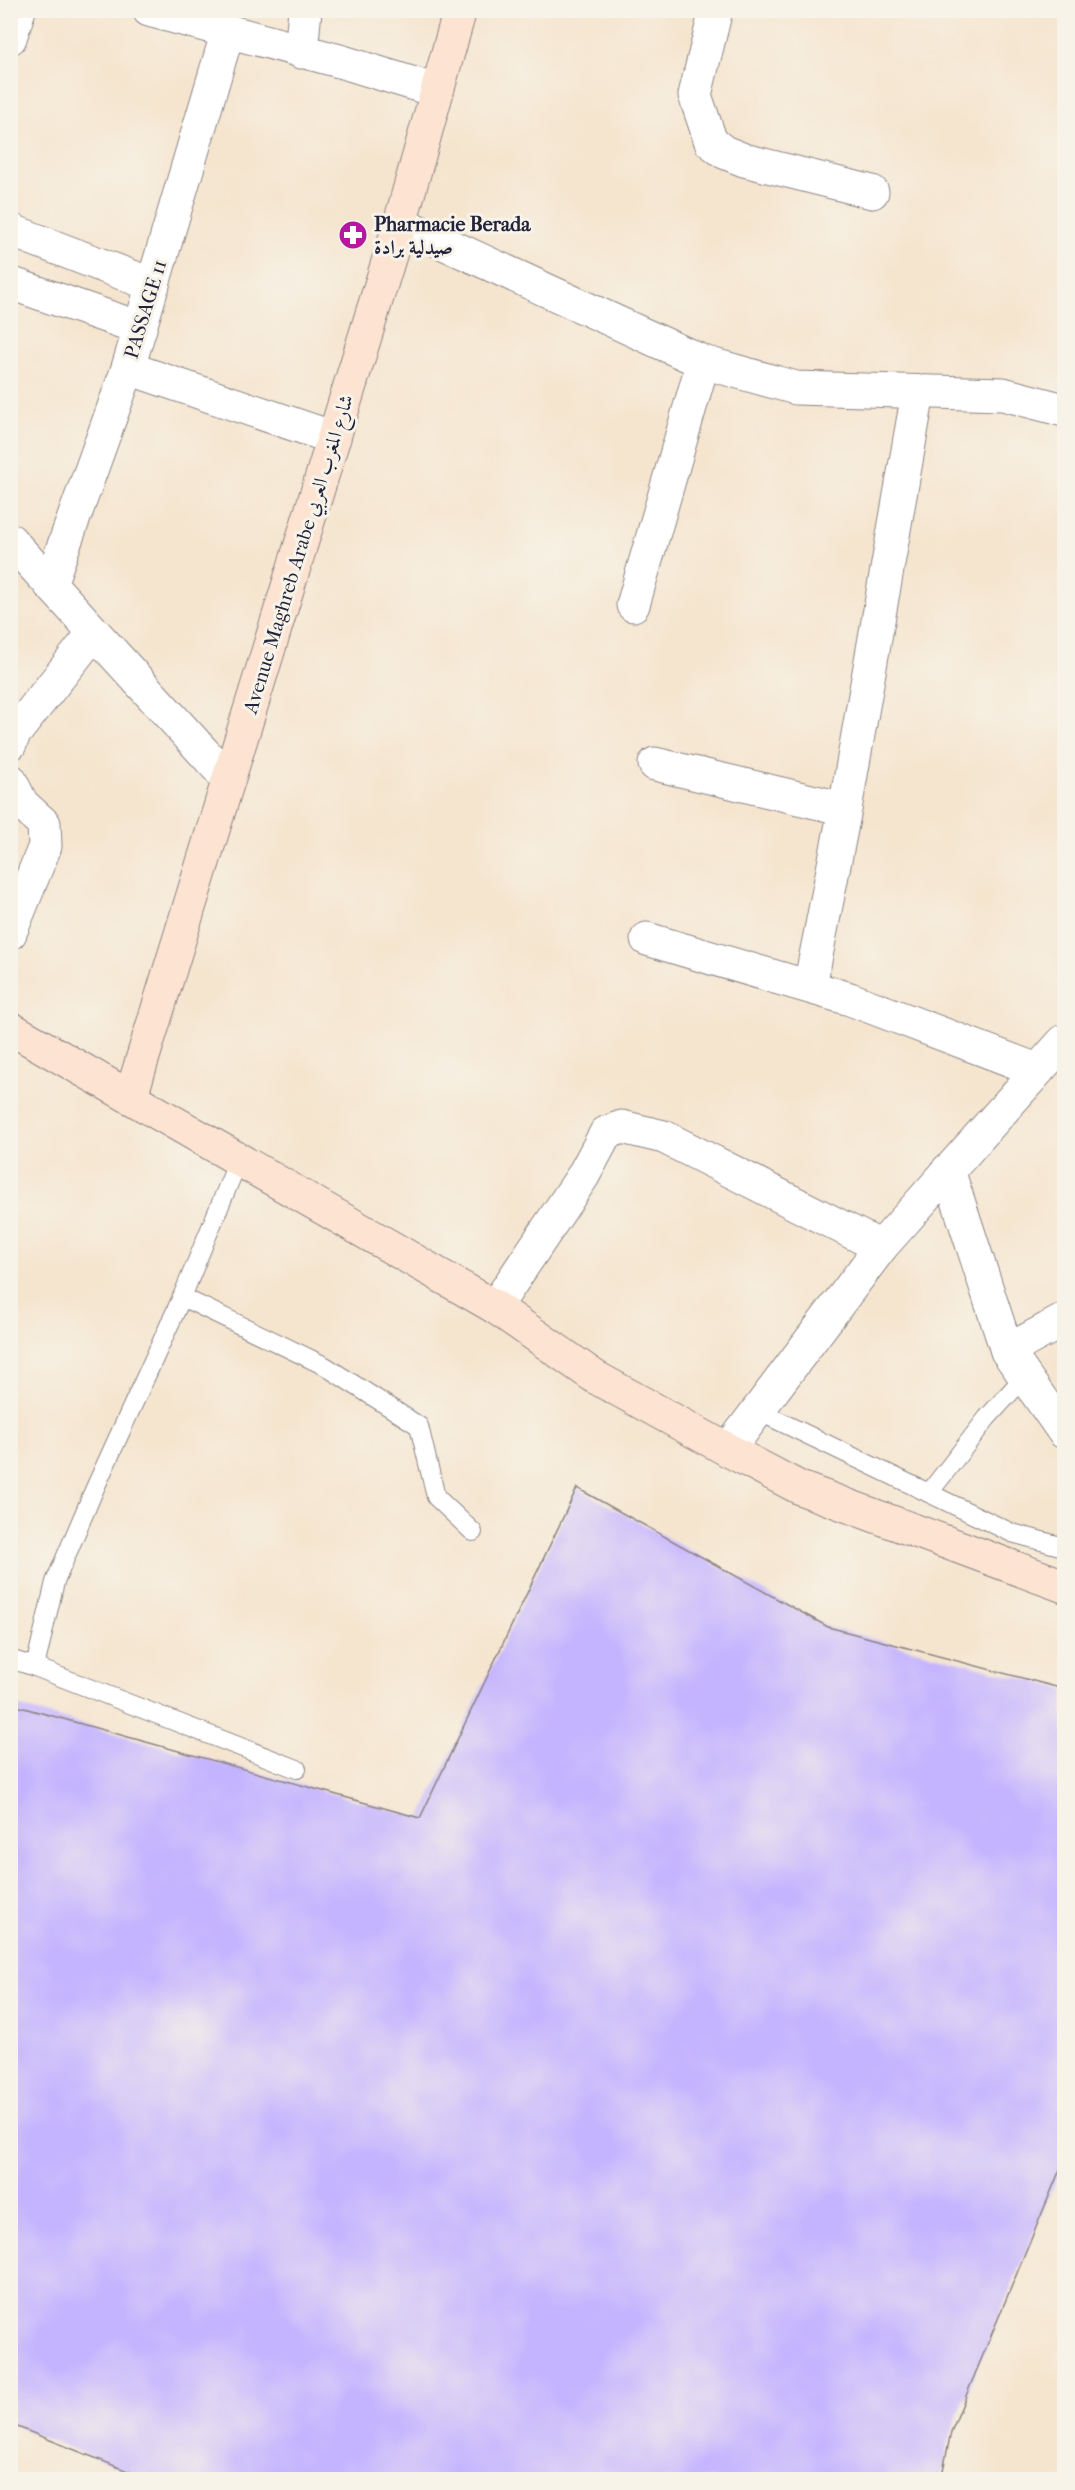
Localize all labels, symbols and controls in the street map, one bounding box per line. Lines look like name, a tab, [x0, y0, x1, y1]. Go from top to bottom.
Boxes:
place label: Pharmacie Berada صيدلية برادة	[374, 213, 531, 259]
pharmacy icon: Pharmacie Berada صيدلية برادة	[337, 219, 369, 251]
street label: PASSAGE 11	[120, 257, 171, 361]
street label: Avenue Maghreb Arabe شارع المغرب العربي	[239, 392, 364, 719]

